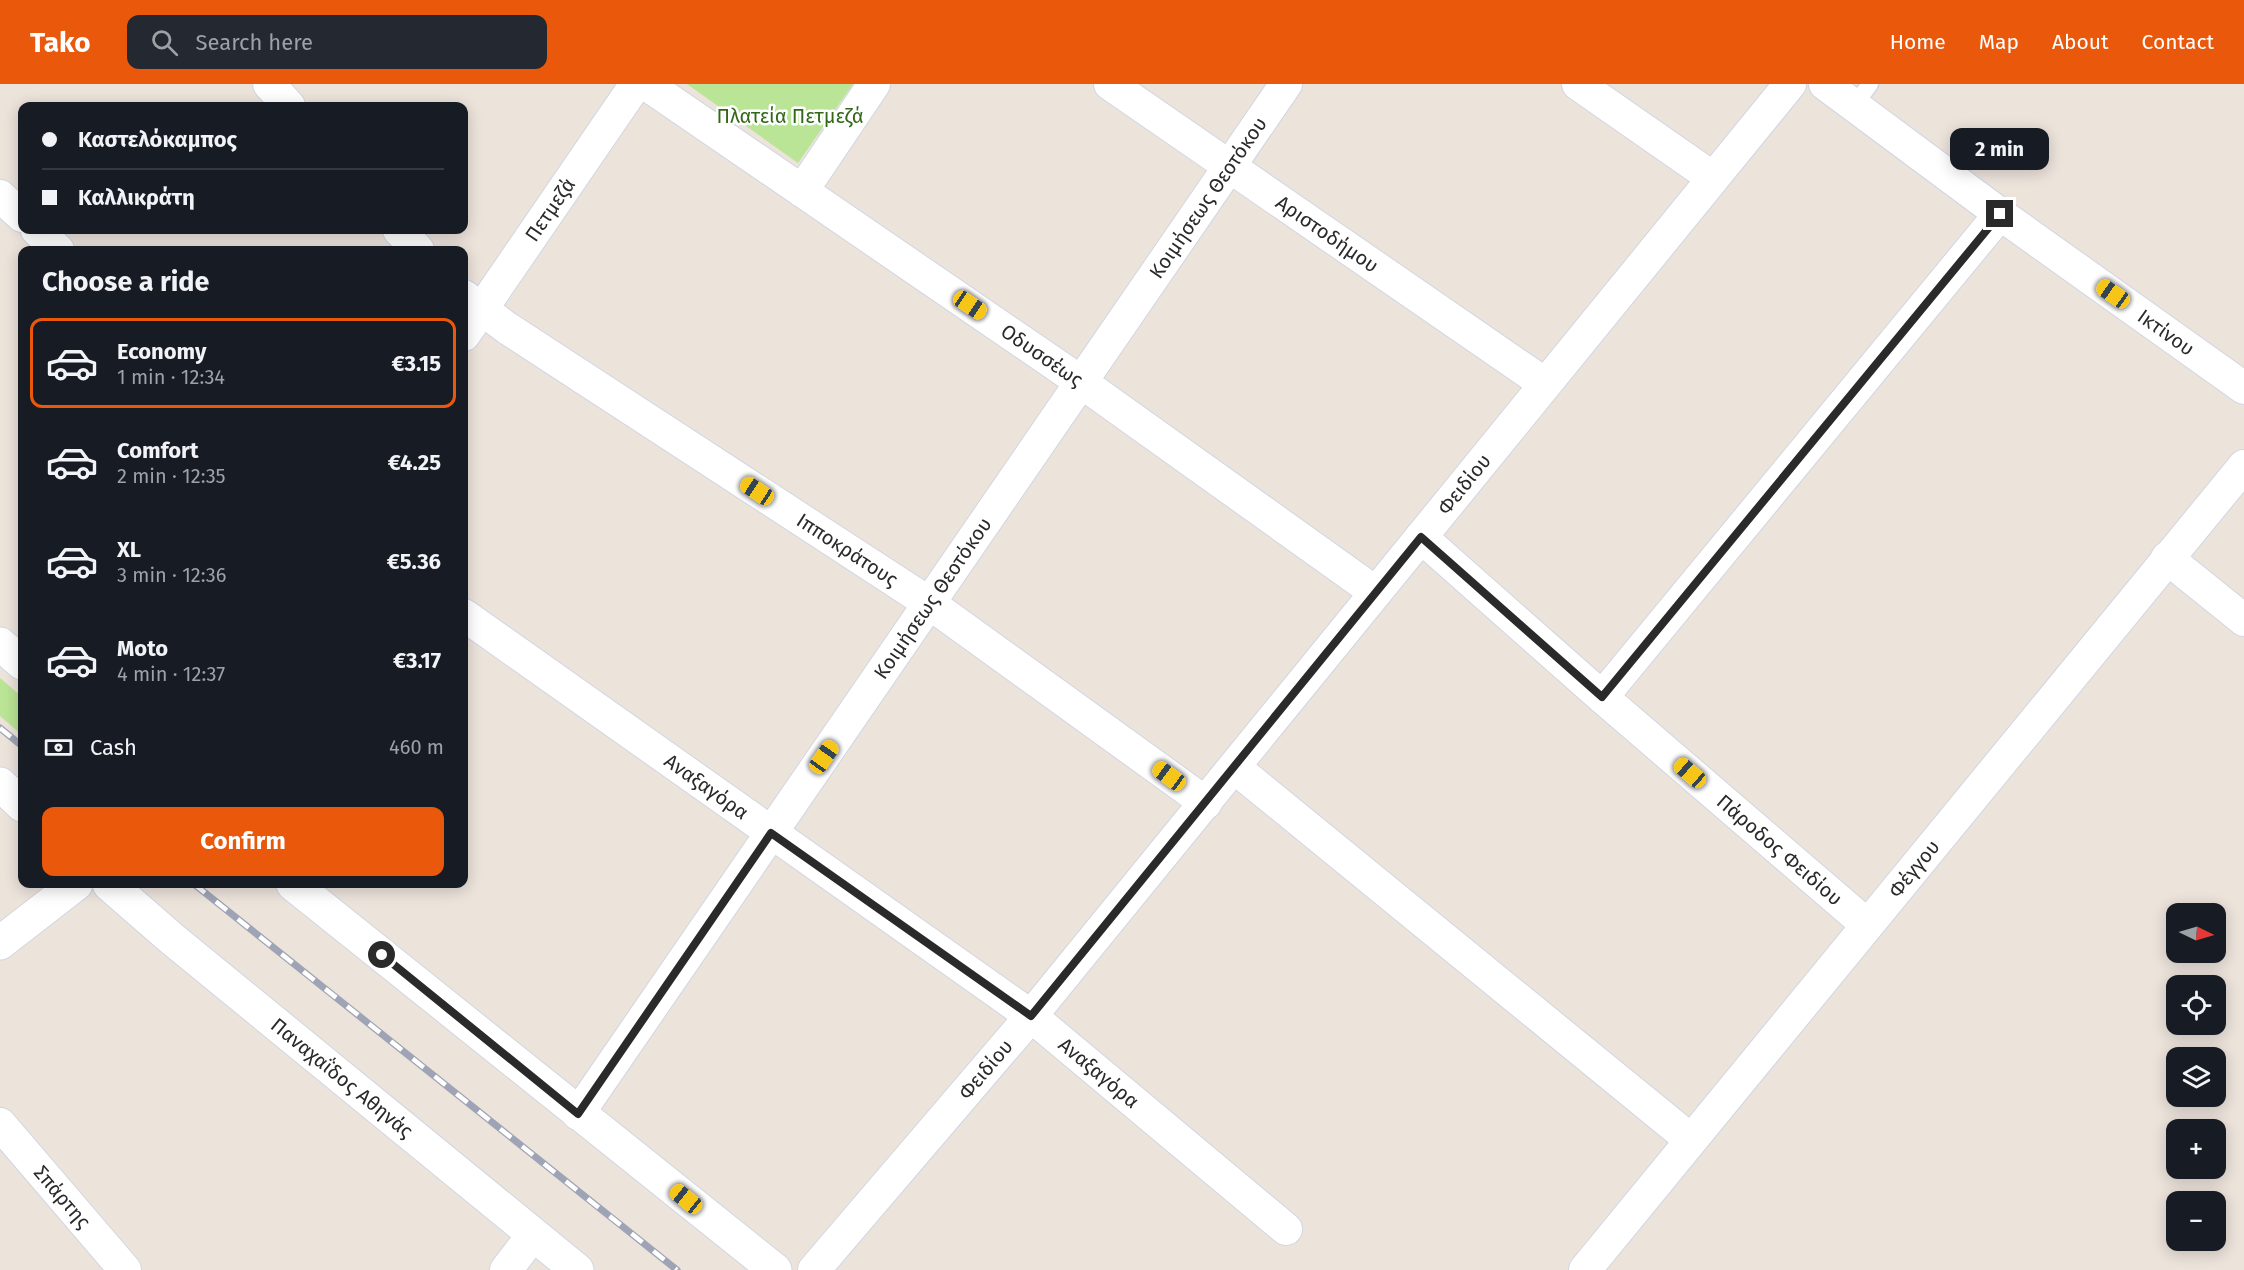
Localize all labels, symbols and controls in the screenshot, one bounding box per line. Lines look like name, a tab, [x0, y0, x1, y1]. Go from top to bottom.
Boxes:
search box	[127, 15, 547, 69]
text: Tako	[30, 26, 91, 59]
icon: search	[148, 26, 181, 59]
text: Search here	[196, 29, 313, 56]
text: Home	[1890, 29, 1946, 55]
text: Map	[1979, 29, 2019, 55]
text: About	[2052, 29, 2109, 55]
text: Contact	[2142, 29, 2214, 55]
park label: Πλατεία Πετμεζά	[716, 104, 864, 128]
street label: Κοιμήσεως Θεοτόκου	[1144, 112, 1272, 283]
text: Καστελόκαμπος	[78, 126, 237, 153]
callout: 2 min	[1950, 127, 2050, 169]
text: 2 min	[1975, 137, 2024, 161]
street label: Πετμεζά	[520, 173, 580, 246]
text: Καλλικράτη	[78, 184, 195, 211]
street label: Αριστοδήμου	[1271, 190, 1383, 278]
route end	[1986, 200, 2013, 227]
text: Choose a ride	[42, 266, 209, 298]
car	[2093, 276, 2133, 312]
car	[950, 287, 990, 323]
street label: Ικτίνου	[2133, 304, 2199, 361]
street label: Οδυσσέως	[996, 319, 1088, 392]
icon: car	[45, 336, 99, 390]
text: Economy	[117, 338, 206, 365]
text: €3.15	[391, 350, 441, 377]
text: 1 min · 12:34	[117, 365, 225, 389]
icon: car	[45, 435, 99, 489]
text: Comfort	[117, 437, 198, 464]
text: €4.25	[388, 449, 441, 476]
street label: Φειδίου	[1432, 449, 1496, 519]
text: 2 min · 12:35	[117, 464, 226, 488]
car	[737, 474, 777, 508]
street label: Ιπποκράτους	[792, 508, 903, 592]
street label: Κοιμήσεως Θεοτόκου	[869, 513, 997, 684]
icon: car	[45, 534, 99, 588]
text: XL	[117, 536, 141, 563]
text: €5.36	[387, 548, 441, 575]
text: 3 min · 12:36	[117, 563, 226, 587]
icon: car	[45, 633, 99, 687]
text: Moto	[117, 635, 168, 662]
text: €3.17	[393, 647, 441, 674]
text: 4 min · 12:37	[117, 662, 225, 686]
icon: cash	[42, 731, 75, 764]
text: Cash	[90, 734, 137, 761]
text: 460 m	[389, 735, 444, 759]
car	[806, 737, 842, 777]
street label: Αναξαγόρα	[660, 749, 753, 824]
car	[1671, 754, 1709, 792]
car	[1149, 758, 1189, 794]
street label: Πάροδος Φειδίου	[1712, 789, 1847, 910]
button: Confirm	[42, 807, 444, 876]
street label: Φέγγου	[1883, 835, 1945, 902]
north arrow	[2166, 903, 2226, 963]
map controls	[2166, 903, 2226, 1251]
route start	[368, 941, 395, 968]
button: locate	[2166, 975, 2226, 1035]
street label: Παναχαΐδος Αθηνάς	[266, 1013, 418, 1143]
street label: Αναξαγόρα	[1054, 1032, 1144, 1113]
street label: Φειδίου	[953, 1034, 1018, 1104]
button: layers	[2166, 1047, 2226, 1107]
button: +	[2166, 1119, 2226, 1179]
street label: Σπάρτης	[29, 1161, 96, 1233]
car	[666, 1181, 706, 1217]
button: −	[2166, 1191, 2226, 1251]

